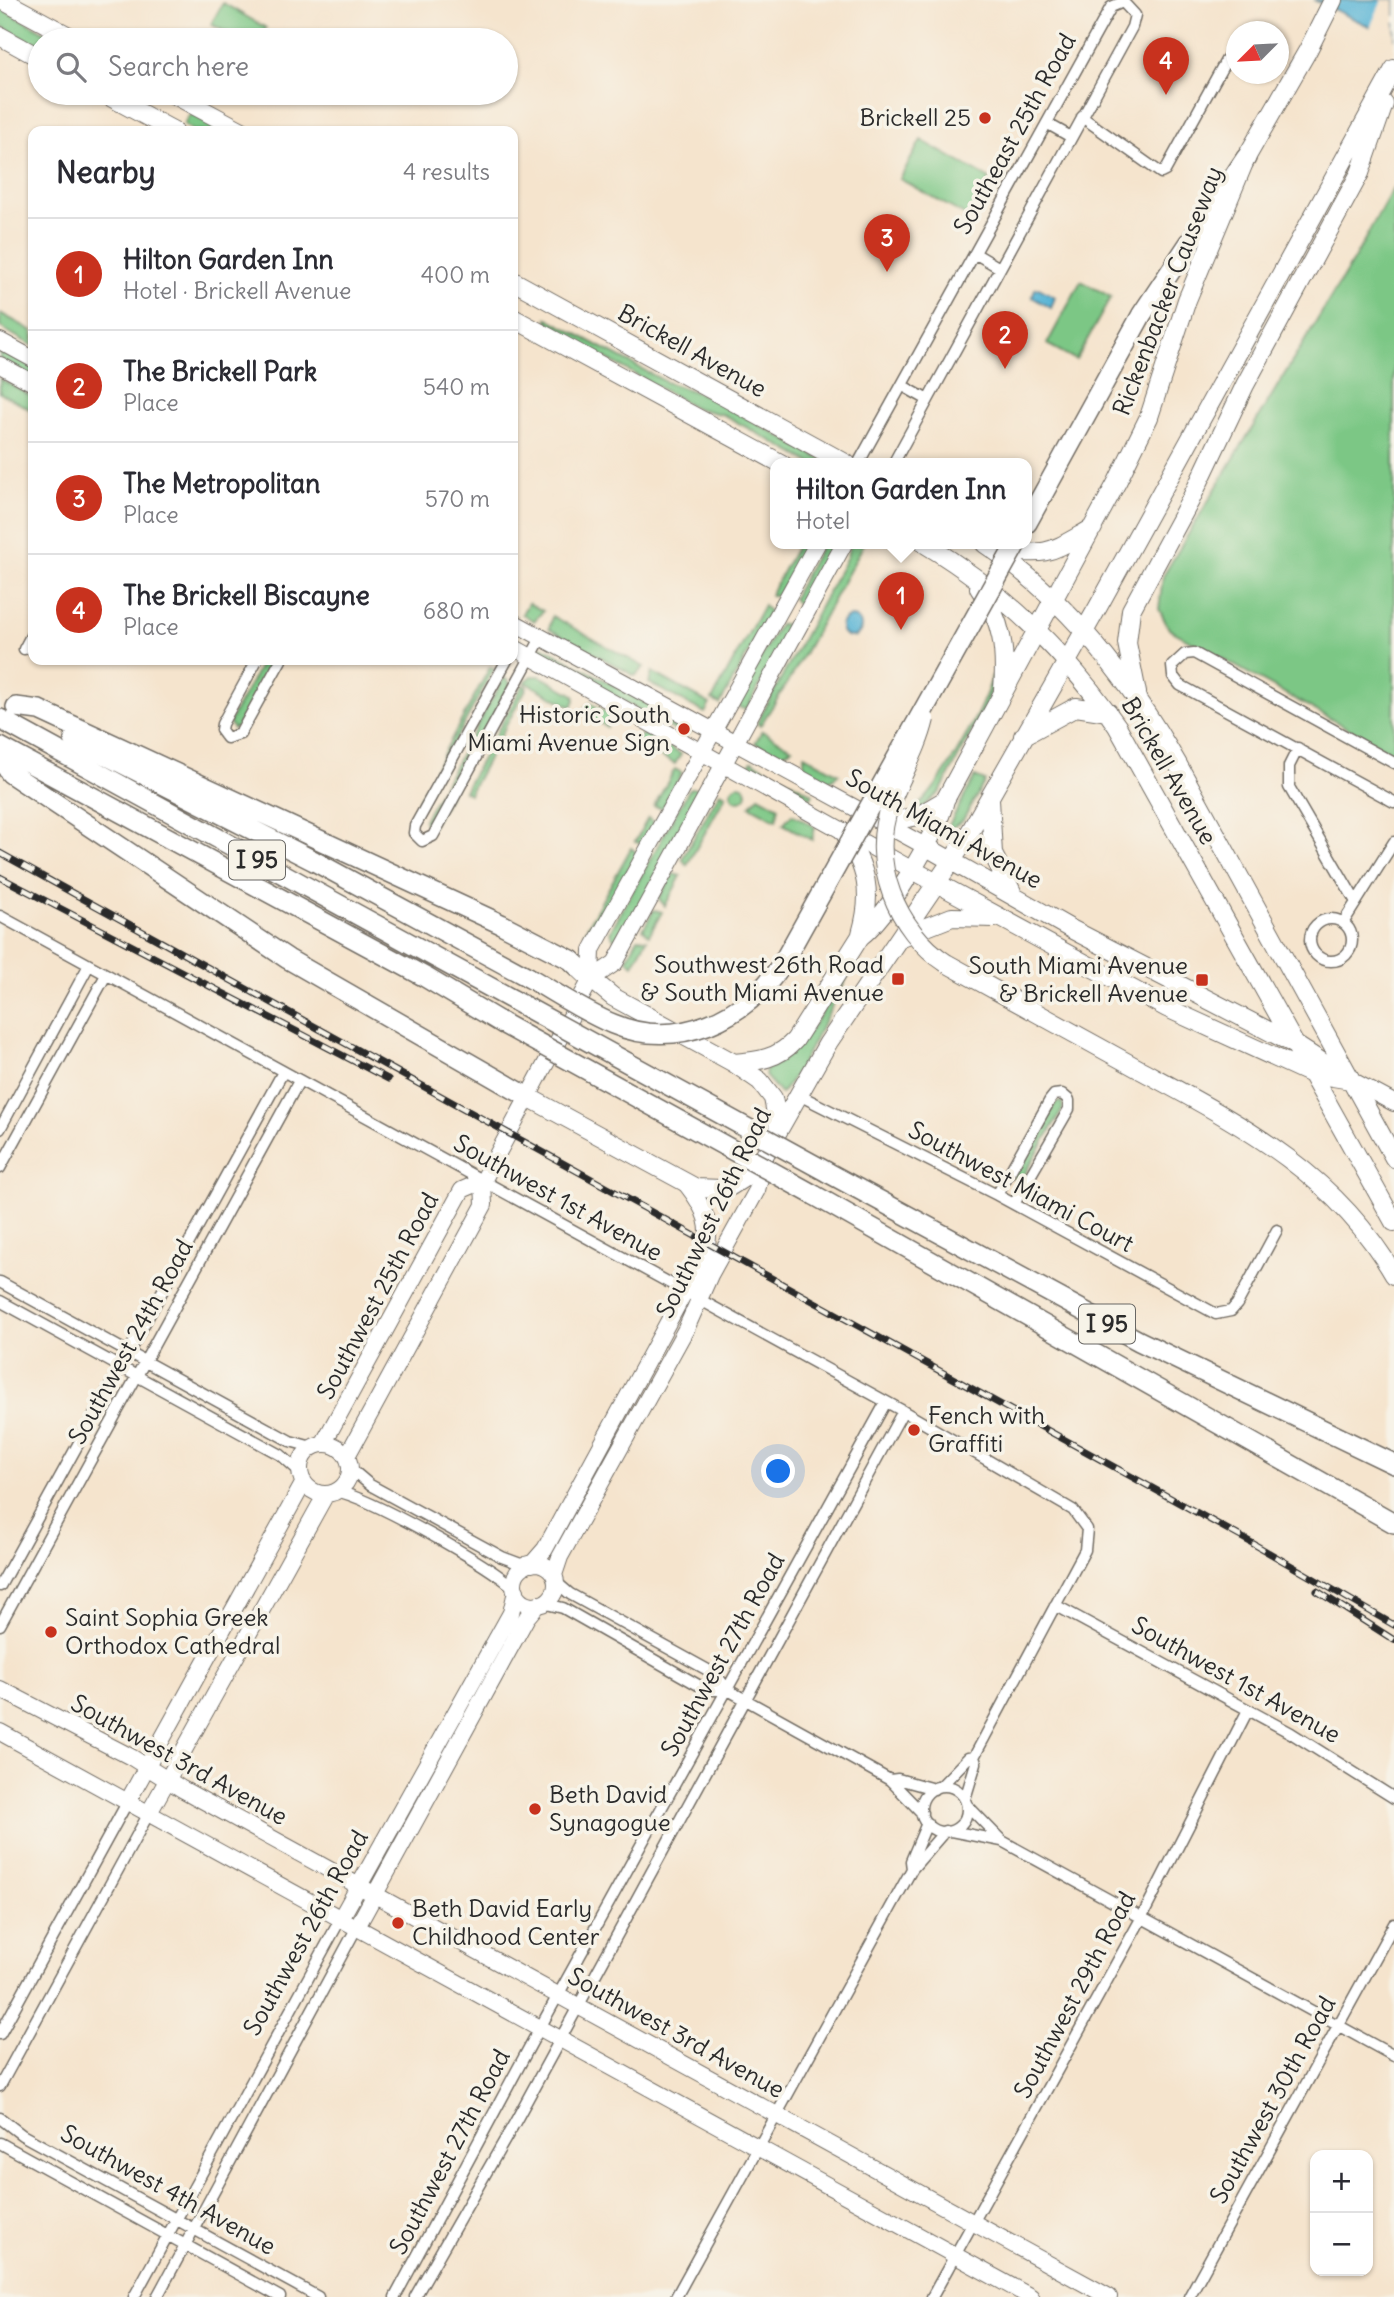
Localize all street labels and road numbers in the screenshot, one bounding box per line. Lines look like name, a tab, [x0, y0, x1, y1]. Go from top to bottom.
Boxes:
street label: Southeast 25th Road	[946, 28, 1082, 239]
street label: Rickenbacker Causeway	[1106, 162, 1228, 419]
street label: Brickell Avenue	[613, 297, 772, 403]
street label: Brickell Avenue	[1116, 692, 1224, 849]
street label: South Miami Avenue	[841, 762, 1048, 894]
road number: I 95	[229, 840, 285, 880]
street label: Southwest 26th Road	[649, 1103, 777, 1323]
street label: Southwest Miami Court	[904, 1114, 1139, 1258]
street label: Southwest 1st Avenue	[449, 1127, 668, 1267]
street label: Southwest 25th Road	[310, 1187, 444, 1404]
street label: Southwest 24th Road	[61, 1234, 199, 1449]
road number: I 95	[1079, 1304, 1135, 1344]
street label: Southwest 27th Road	[654, 1548, 791, 1761]
street label: Southwest 1st Avenue	[1127, 1609, 1346, 1749]
street label: Southwest 3rd Avenue	[66, 1687, 293, 1831]
street label: Southwest 26th Road	[236, 1825, 374, 2040]
street label: Southwest 29th Road	[1007, 1886, 1141, 2103]
street label: Southwest 3rd Avenue	[563, 1960, 790, 2104]
street label: Southwest 30th Road	[1203, 1991, 1342, 2208]
street label: Southwest 27th Road	[382, 2044, 516, 2259]
street label: Southwest 4th Avenue	[56, 2118, 281, 2261]

